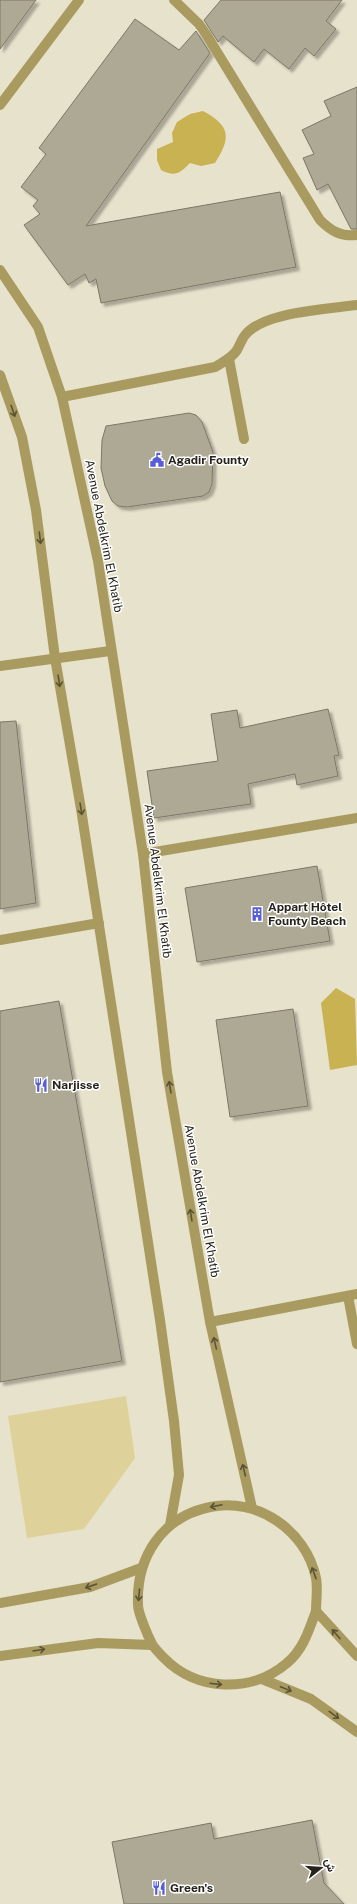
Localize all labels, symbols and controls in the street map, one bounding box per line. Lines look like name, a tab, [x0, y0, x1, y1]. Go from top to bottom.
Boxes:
one-way arrow	[10, 405, 18, 417]
public building icon: Agadir Founty	[149, 452, 165, 468]
place label: Agadir Founty	[168, 453, 249, 467]
street label: Avenue Abdelkrim El Khatib	[82, 458, 126, 614]
one-way arrow	[36, 531, 44, 544]
one-way arrow	[55, 674, 63, 687]
one-way arrow	[77, 802, 85, 815]
street label: Avenue Abdelkrim El Khatib	[142, 803, 174, 959]
place label: Appart Hôtel Founty Beach	[268, 900, 346, 928]
building icon: Appart Hôtel Founty Beach	[249, 906, 265, 922]
restaurant icon: Narjisse	[33, 1077, 49, 1093]
place label: Narjisse	[52, 1078, 99, 1092]
one-way arrow	[166, 1081, 174, 1094]
street label: Avenue Abdelkrim El Khatib	[182, 1123, 222, 1279]
one-way arrow	[187, 1209, 195, 1222]
one-way arrow	[211, 1337, 219, 1350]
one-way arrow	[239, 1464, 247, 1477]
one-way arrow	[210, 1502, 223, 1510]
one-way arrow	[309, 1567, 317, 1579]
one-way arrow	[85, 1583, 98, 1590]
one-way arrow	[135, 1588, 142, 1601]
one-way arrow	[332, 1629, 341, 1639]
one-way arrow	[32, 1646, 45, 1654]
one-way arrow	[209, 1680, 222, 1687]
one-way arrow	[280, 1685, 292, 1693]
one-way arrow	[328, 1711, 339, 1719]
north arrow	[301, 1848, 341, 1888]
text: ش	[322, 1857, 338, 1873]
restaurant icon: Green's	[151, 1880, 167, 1896]
place label: Green's	[170, 1881, 213, 1895]

